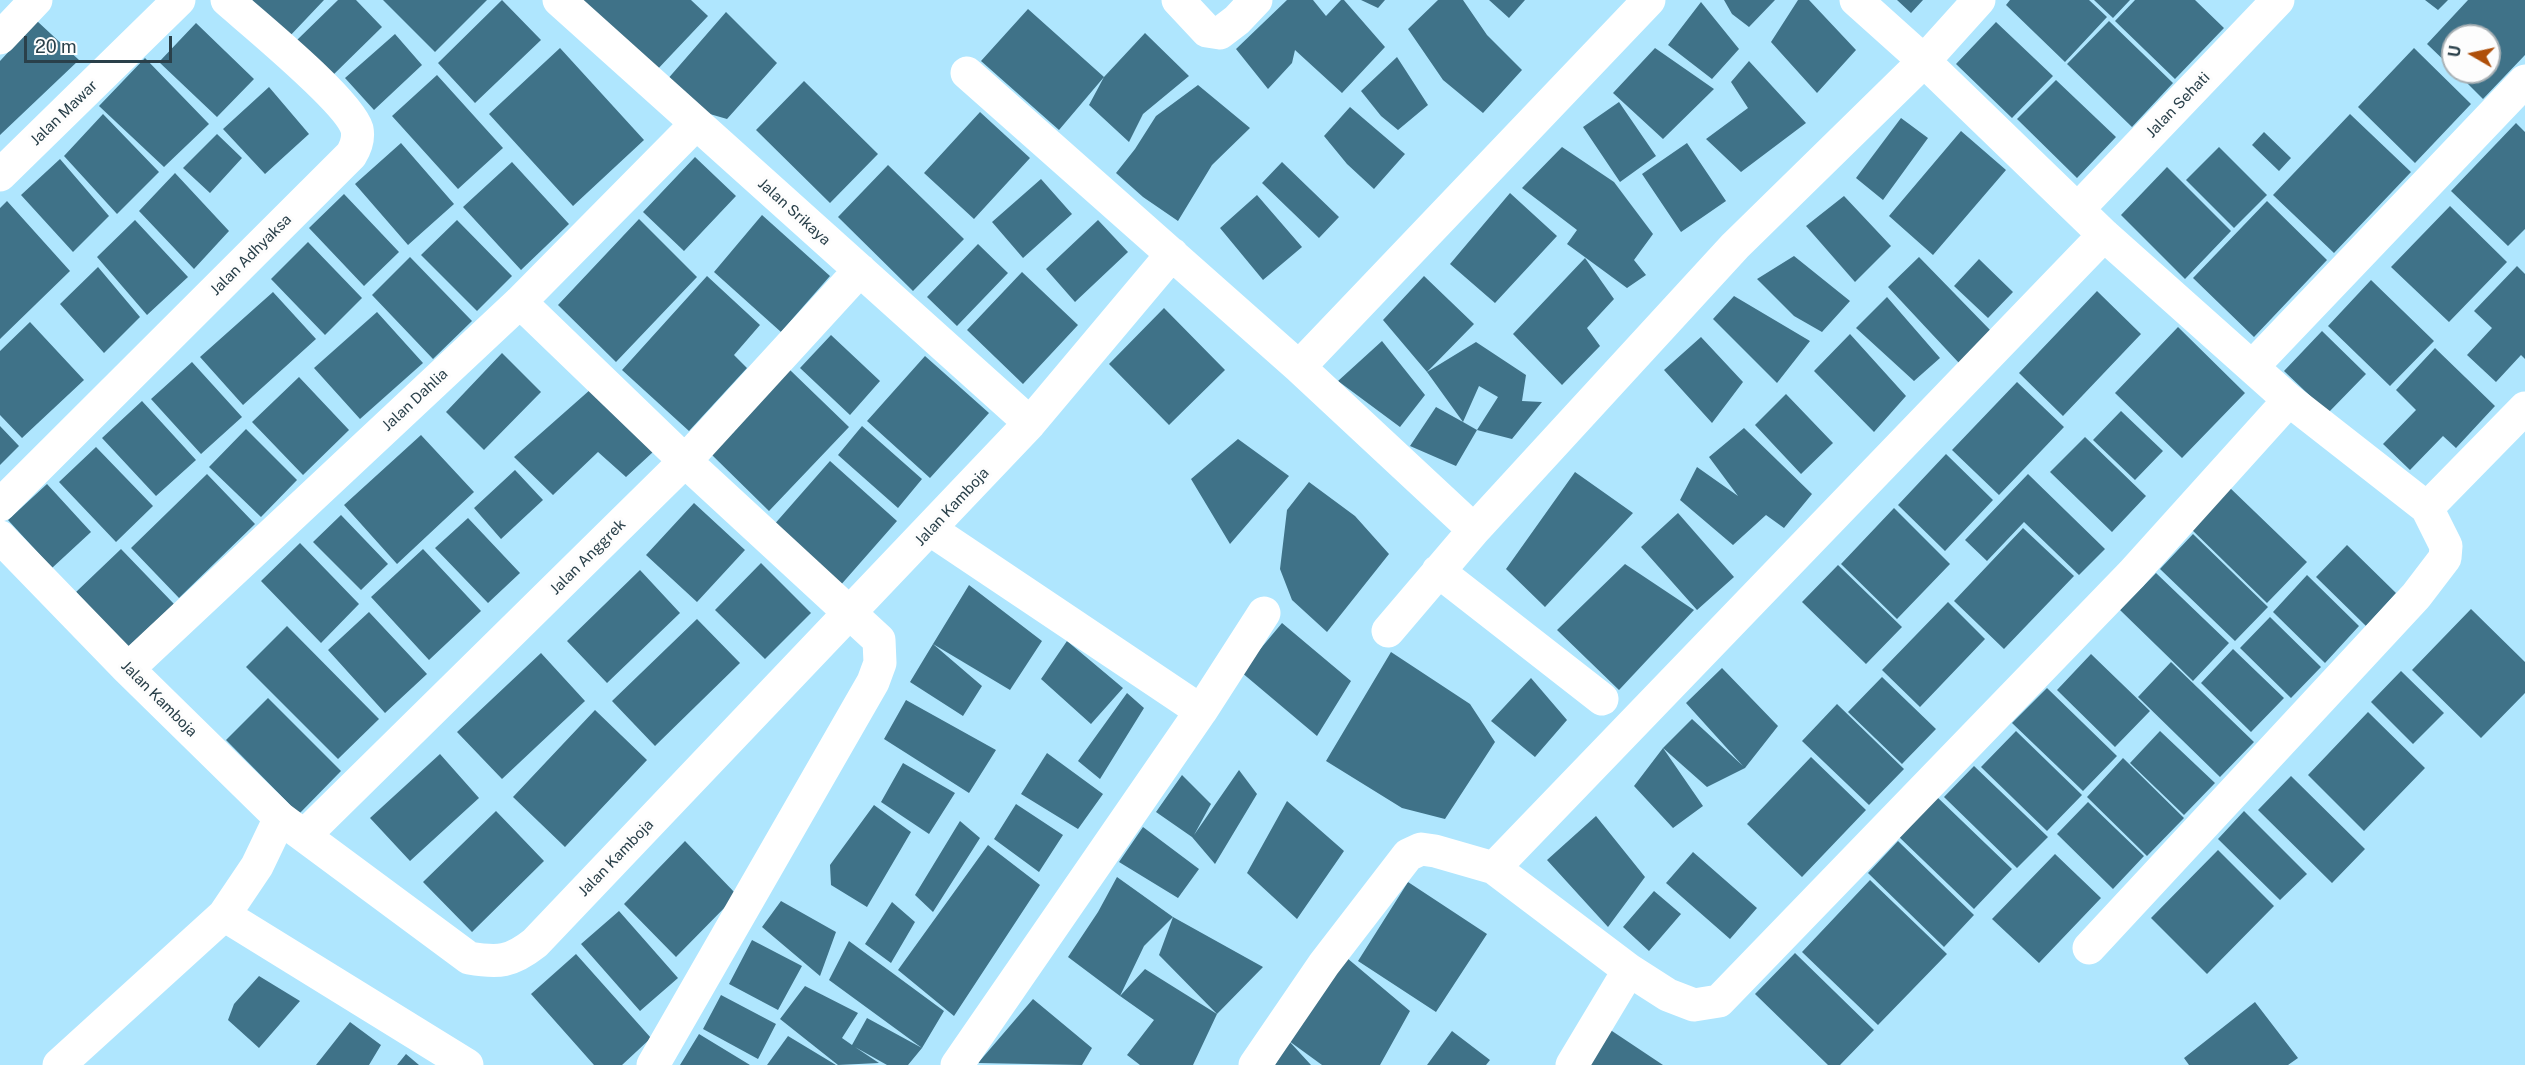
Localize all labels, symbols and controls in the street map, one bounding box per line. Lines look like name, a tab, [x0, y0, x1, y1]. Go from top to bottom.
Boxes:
scale bar	[27, 24, 176, 62]
north arrow	[2441, 24, 2501, 84]
text: 20 m	[35, 36, 77, 57]
text: U	[2444, 44, 2465, 59]
street label: Jalan Sehati	[2142, 69, 2214, 141]
street label: Jalan Mawar	[27, 77, 101, 149]
street label: Jalan Srikaya	[754, 175, 834, 249]
street label: Jalan Adhyaksa	[207, 211, 295, 299]
street label: Jalan Dahlia	[379, 365, 451, 435]
street label: Jalan Kamboja	[911, 464, 993, 550]
street label: Jalan Anggrek	[546, 515, 630, 599]
street label: Jalan Kamboja	[117, 657, 201, 741]
street label: Jalan Kamboja	[575, 816, 657, 900]

